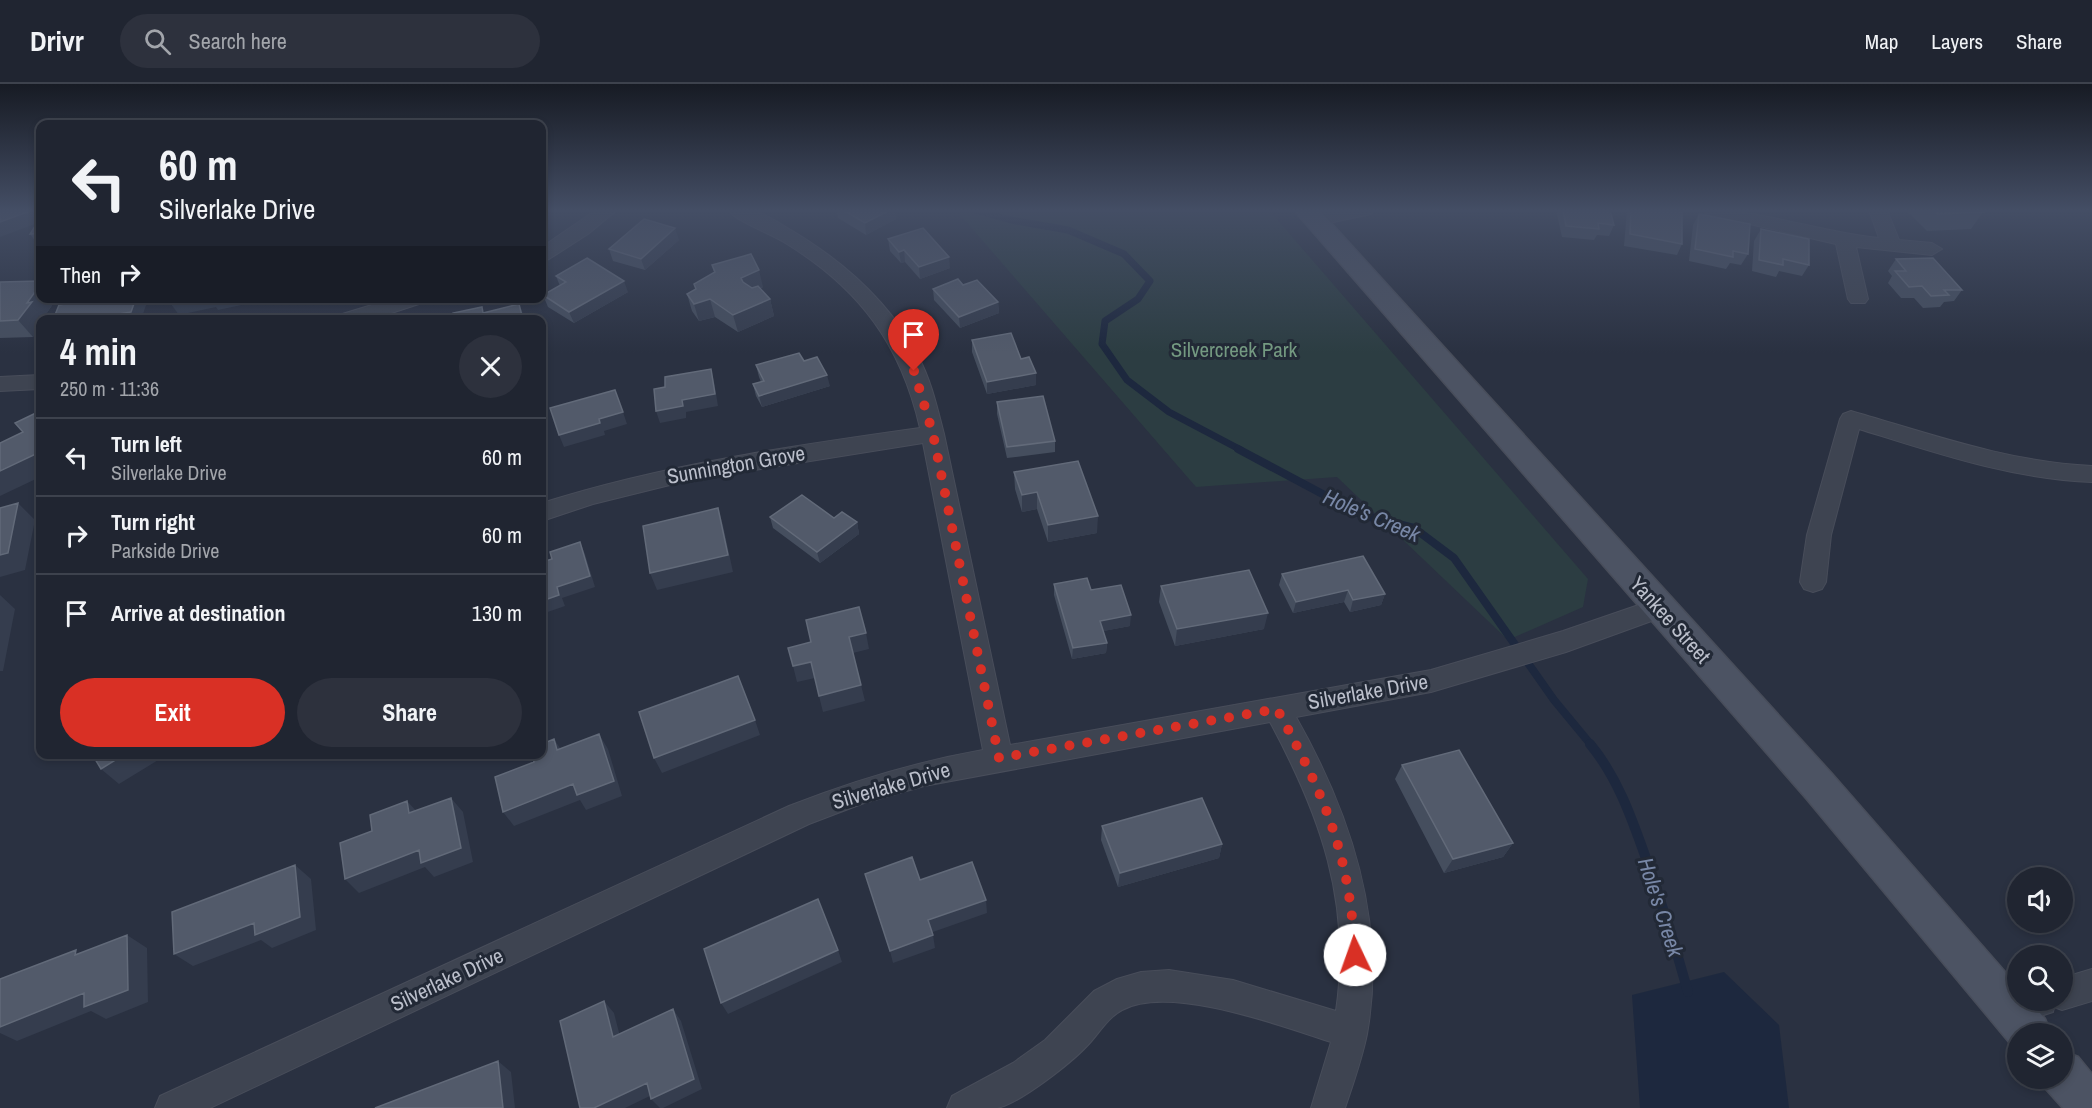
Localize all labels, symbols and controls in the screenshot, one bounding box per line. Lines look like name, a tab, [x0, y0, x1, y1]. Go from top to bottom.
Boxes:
search box	[120, 14, 540, 68]
text: Drivr	[30, 22, 84, 60]
icon: search	[141, 25, 174, 58]
text: Search here	[189, 26, 287, 56]
text: Map	[1865, 27, 1898, 56]
text: Layers	[1931, 27, 1983, 56]
text: Share	[2016, 27, 2062, 56]
text: 60 m	[159, 137, 238, 193]
icon: left	[60, 144, 138, 222]
text: Silverlake Drive	[159, 191, 315, 227]
icon: right	[113, 258, 146, 291]
text: Then	[60, 260, 101, 290]
pin	[888, 309, 939, 371]
icon: arrive	[897, 318, 930, 351]
text: 4 min	[60, 328, 137, 376]
button: close	[459, 335, 522, 398]
park label: Silvercreek Park	[1171, 335, 1298, 364]
text: 250 m · 11:36	[60, 375, 159, 402]
text: Turn left	[111, 429, 182, 459]
street label: Sunnington Grove	[665, 438, 807, 491]
icon: left	[60, 441, 93, 474]
text: 60 m	[482, 442, 522, 472]
text: Silverlake Drive	[111, 459, 227, 486]
water label: Hole's Creek	[1319, 481, 1426, 549]
text: Turn right	[111, 507, 195, 537]
icon: right	[60, 519, 93, 552]
text: 60 m	[482, 520, 522, 550]
text: Parkside Drive	[111, 537, 219, 564]
street label: Yankee Street	[1623, 570, 1717, 670]
icon: arrive	[60, 597, 93, 630]
text: Arrive at destination	[111, 598, 285, 628]
text: 130 m	[472, 598, 522, 628]
street label: Silverlake Drive	[1306, 667, 1430, 716]
button: Exit	[60, 678, 285, 747]
button: Share	[297, 678, 522, 747]
street label: Silverlake Drive	[828, 755, 953, 816]
water label: Hole's Creek	[1631, 854, 1691, 961]
map controls	[2007, 867, 2073, 1089]
button: sound	[2007, 867, 2073, 933]
position arrow	[1323, 923, 1387, 987]
street label: Silverlake Drive	[386, 941, 508, 1018]
button: search	[2007, 945, 2073, 1011]
button: layers	[2007, 1023, 2073, 1089]

